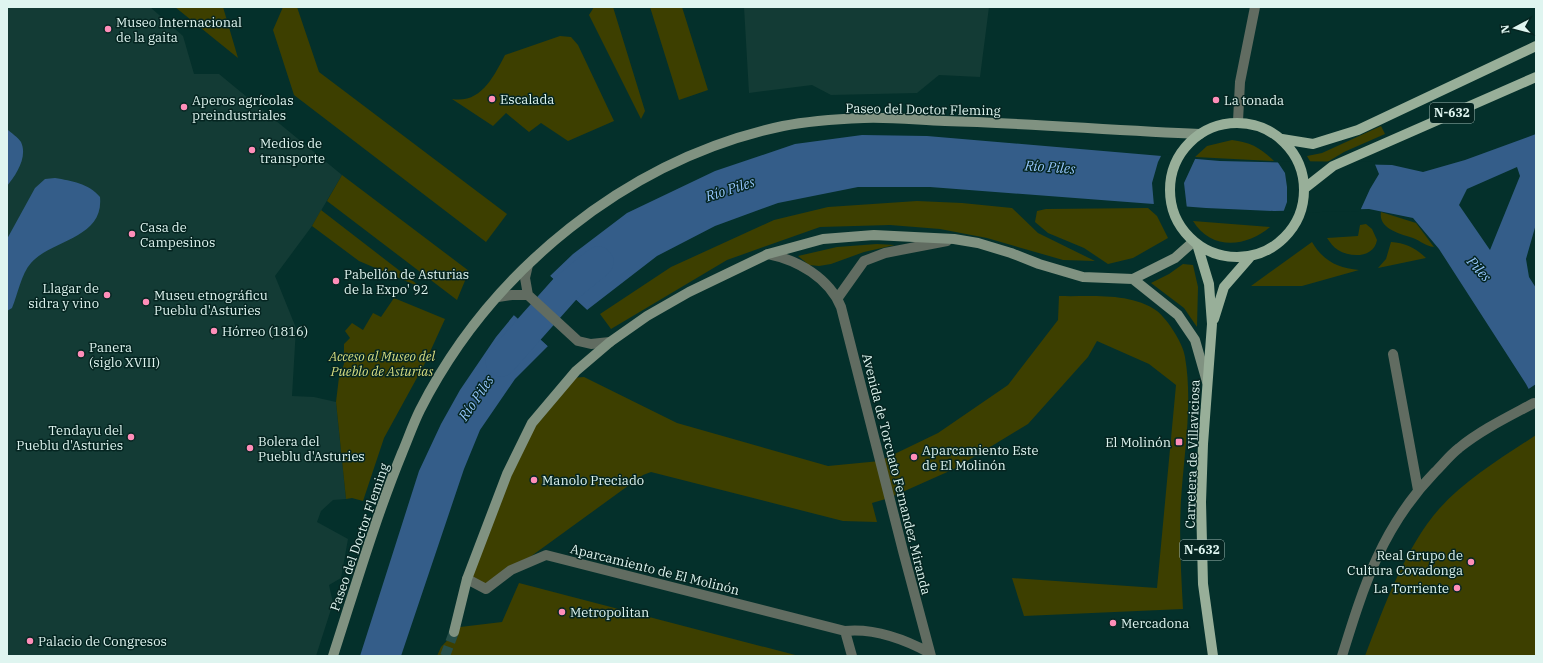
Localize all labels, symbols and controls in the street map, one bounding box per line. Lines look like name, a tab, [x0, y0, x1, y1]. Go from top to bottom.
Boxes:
north arrow	[1495, 8, 1535, 48]
place label: Museo Internacional de la gaita	[116, 14, 242, 46]
marker: Museo Internacional de la gaita	[103, 24, 113, 34]
text: N	[1498, 24, 1513, 34]
place label: Escalada	[500, 91, 554, 108]
place label: Aperos agrícolas preindustriales	[192, 92, 294, 124]
place label: La tonada	[1224, 92, 1284, 109]
marker: Escalada	[487, 94, 497, 104]
marker: La tonada	[1211, 95, 1221, 105]
street label: Paseo del Doctor Fleming	[845, 100, 1001, 119]
marker: Aperos agrícolas preindustriales	[179, 102, 189, 112]
road number: N-632	[1430, 103, 1474, 123]
place label: Medios de transporte	[260, 135, 325, 167]
marker: Medios de transporte	[247, 145, 257, 155]
water label: Río Piles	[1023, 156, 1077, 178]
water label: Río Piles	[702, 172, 758, 206]
place label: Casa de Campesinos	[140, 219, 215, 251]
marker: Casa de Campesinos	[127, 229, 137, 239]
water label: Piles	[1462, 252, 1496, 286]
place label: Pabellón de Asturias de la Expo' 92	[344, 266, 469, 298]
marker: Pabellón de Asturias de la Expo' 92	[331, 276, 341, 286]
place label: Llagar de sidra y vino	[28, 280, 99, 312]
place label: Museu etnográficu Pueblu d'Asturies	[154, 287, 268, 319]
marker: Llagar de sidra y vino	[102, 290, 112, 300]
marker: Museu etnográficu Pueblu d'Asturies	[141, 297, 151, 307]
place label: Hórreo (1816)	[222, 323, 308, 340]
marker: Hórreo (1816)	[209, 326, 219, 336]
place label: Panera (siglo XVIII)	[89, 339, 160, 371]
park label: Acceso al Museo del Pueblo de Asturias	[328, 348, 435, 380]
marker: Panera (siglo XVIII)	[76, 349, 86, 359]
street label: Avenida de Torcuato Fernandez Miranda	[858, 352, 935, 597]
water label: Río Piles	[454, 371, 498, 425]
street label: Carretera de Villaviciosa	[1181, 379, 1204, 529]
place label: Tendayu del Pueblu d'Asturies	[16, 422, 123, 454]
marker: Tendayu del Pueblu d'Asturies	[126, 432, 136, 442]
place label: Bolera del Pueblu d'Asturies	[258, 433, 365, 465]
place label: El Molinón	[1105, 434, 1171, 451]
marker: El Molinón	[1174, 437, 1184, 447]
place label: Aparcamiento Este de El Molinón	[922, 442, 1038, 474]
marker: Bolera del Pueblu d'Asturies	[245, 443, 255, 453]
marker: Aparcamiento Este de El Molinón	[909, 452, 919, 462]
street label: Paseo del Doctor Fleming	[326, 461, 393, 613]
place label: Manolo Preciado	[542, 472, 644, 489]
marker: Manolo Preciado	[529, 475, 539, 485]
street label: Aparcamiento de El Molinón	[568, 540, 741, 599]
road number: N-632	[1180, 540, 1224, 560]
place label: Real Grupo de Cultura Covadonga	[1347, 547, 1463, 579]
marker: Real Grupo de Cultura Covadonga	[1466, 557, 1476, 567]
place label: La Torriente	[1373, 580, 1449, 597]
marker: La Torriente	[1452, 583, 1462, 593]
place label: Metropolitan	[570, 604, 649, 621]
marker: Metropolitan	[557, 607, 567, 617]
place label: Mercadona	[1121, 615, 1189, 632]
marker: Mercadona	[1108, 618, 1118, 628]
place label: Palacio de Congresos	[38, 633, 167, 650]
marker: Palacio de Congresos	[25, 636, 35, 646]

